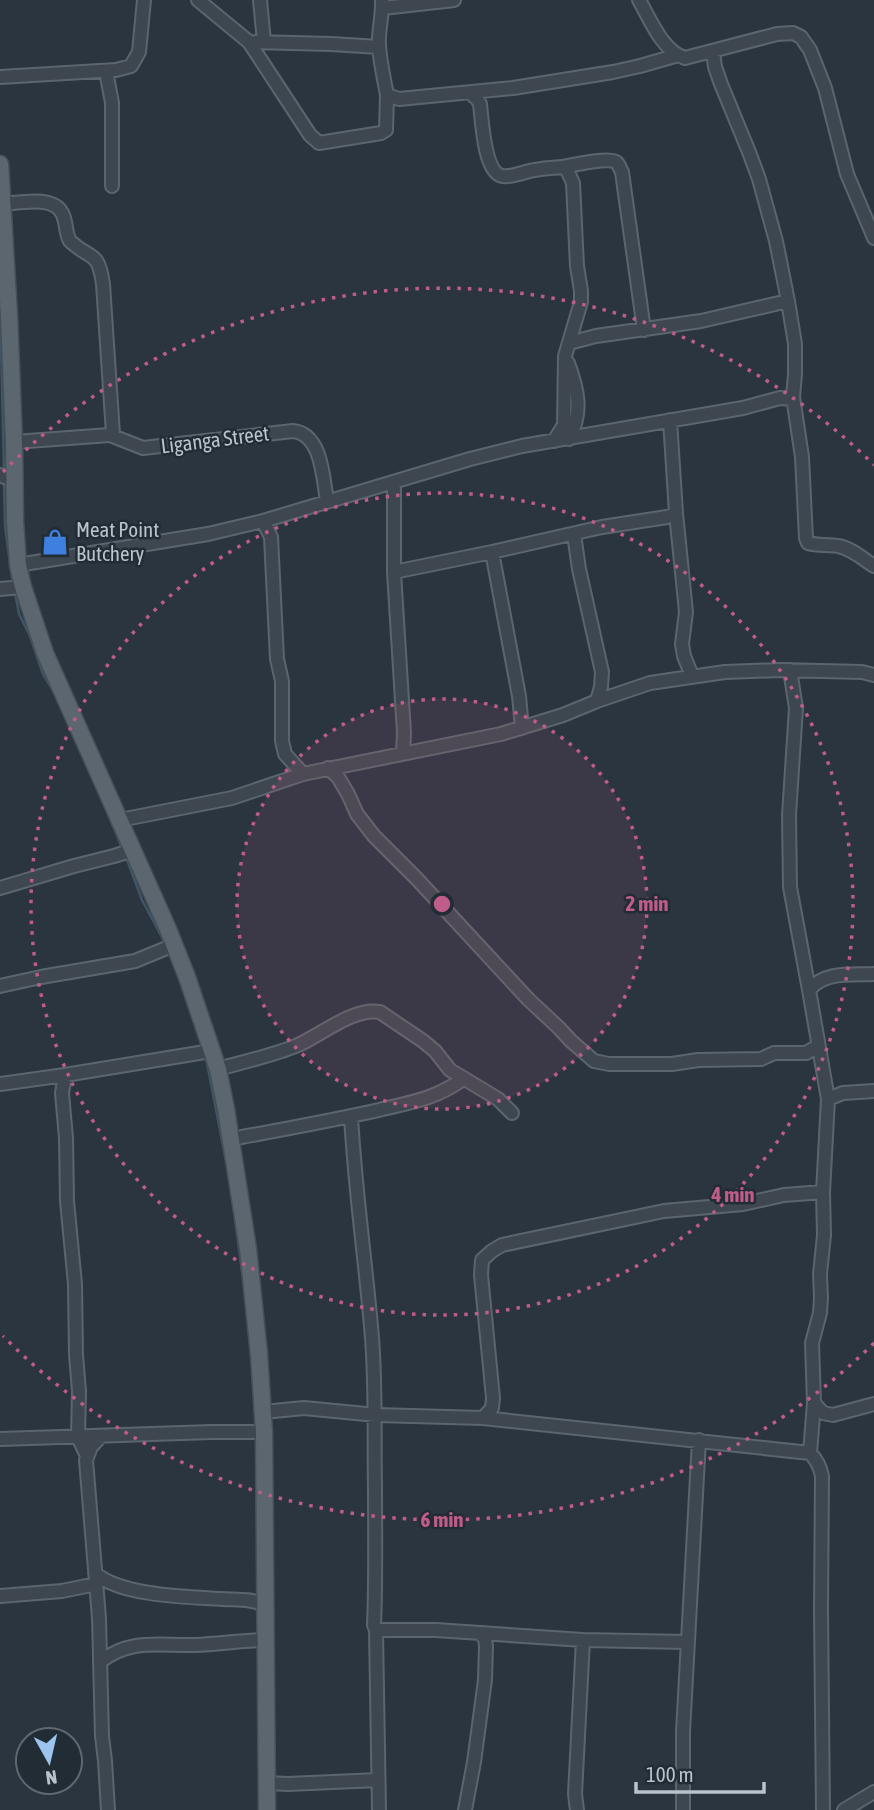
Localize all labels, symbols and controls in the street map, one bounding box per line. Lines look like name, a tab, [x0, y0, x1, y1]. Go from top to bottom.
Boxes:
street label: Liganga Street	[159, 420, 270, 458]
place label: Meat Point Butchery	[76, 517, 159, 565]
shop icon: Meat Point Butchery	[40, 527, 70, 557]
text: 2 min	[626, 891, 668, 915]
centre of rings	[430, 892, 454, 916]
text: 4 min	[711, 1182, 754, 1206]
text: 6 min	[421, 1507, 463, 1531]
north arrow	[14, 1726, 84, 1796]
scale bar	[636, 1750, 764, 1794]
text: 100 m	[646, 1762, 694, 1786]
text: N	[44, 1766, 58, 1790]

